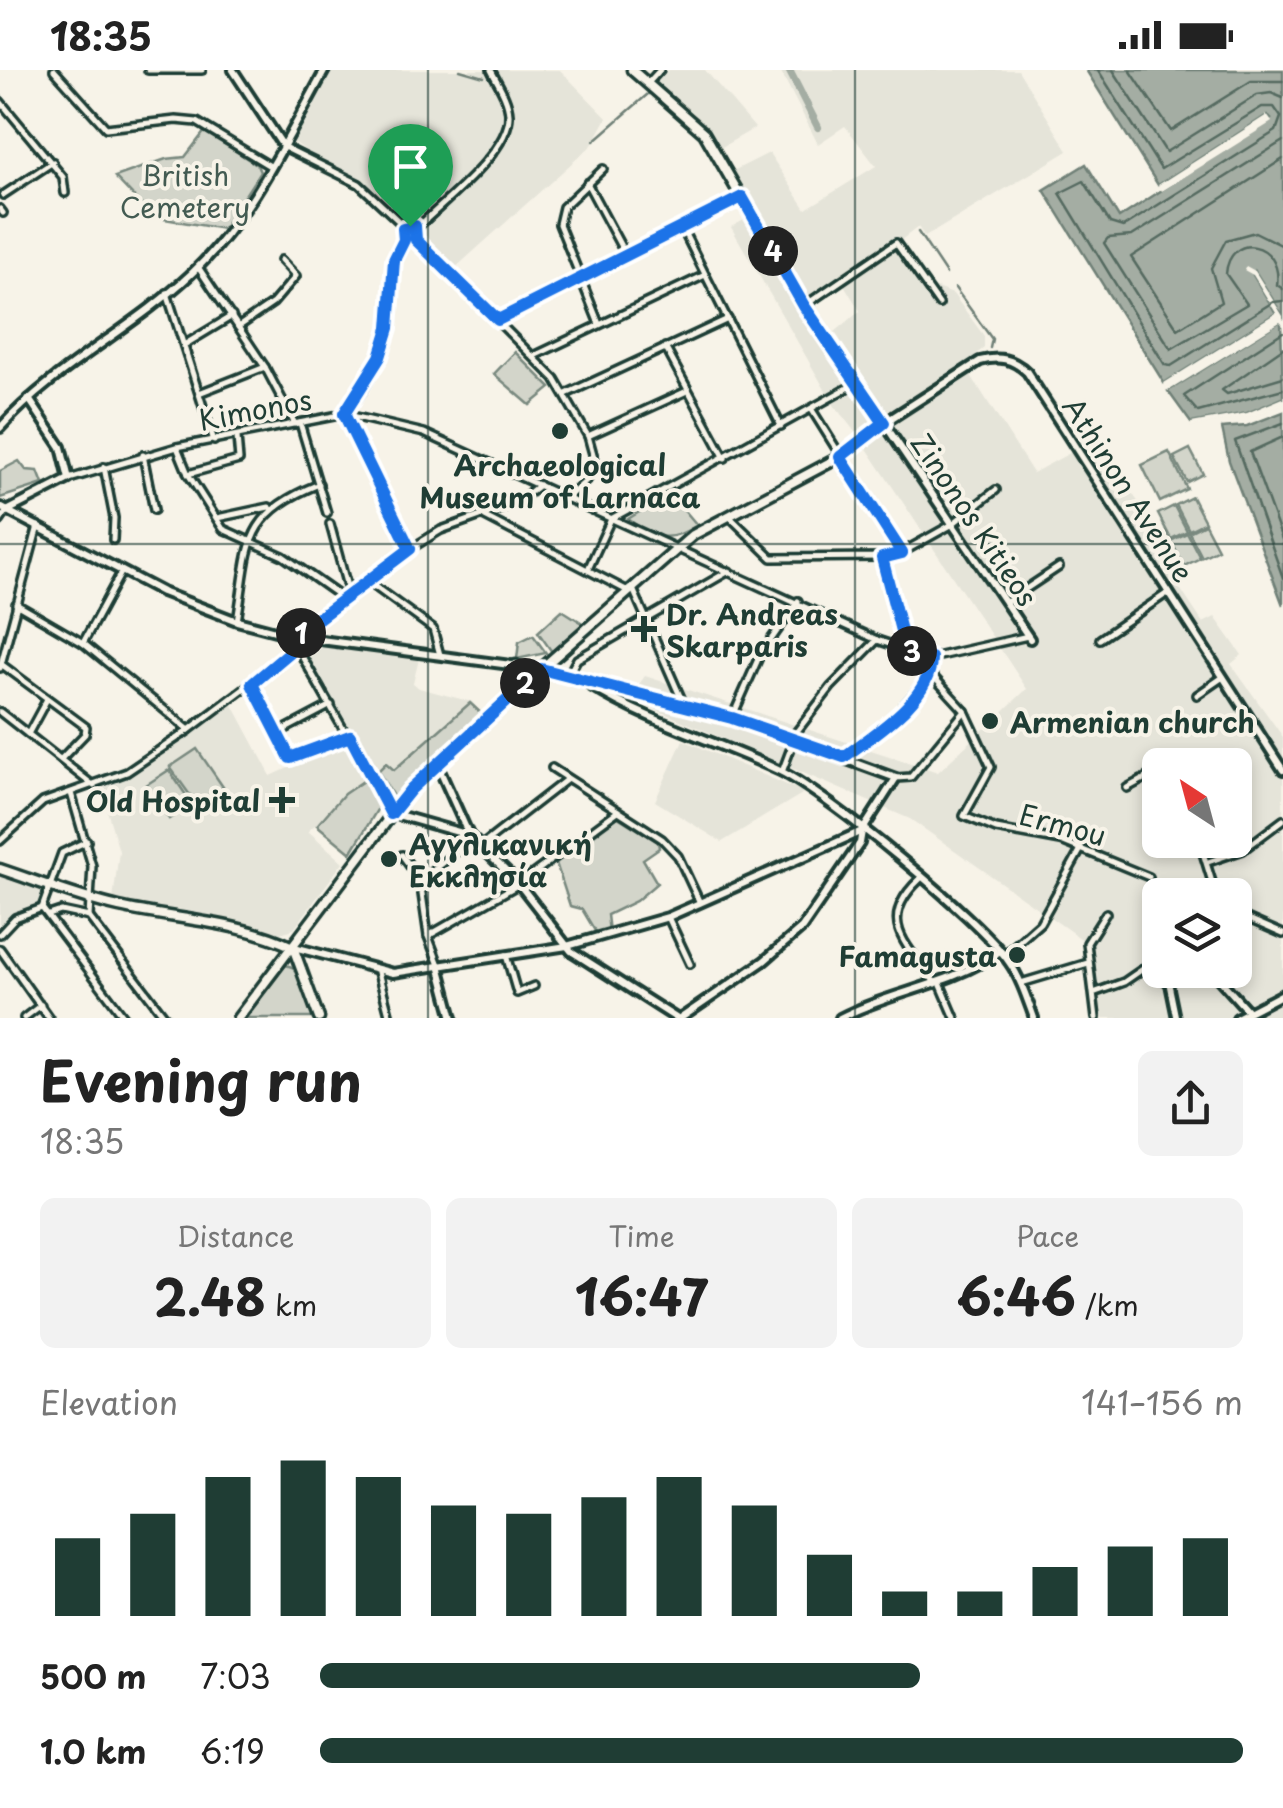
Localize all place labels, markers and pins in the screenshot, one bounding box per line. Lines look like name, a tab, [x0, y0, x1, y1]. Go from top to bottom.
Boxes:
pin	[368, 124, 453, 227]
pin: 4	[748, 226, 798, 276]
marker: Archaeological Museum of Larnaca	[549, 420, 571, 442]
place label: Archaeological Museum of Larnaca	[420, 443, 701, 518]
place label: Dr. Andreas Skarparis	[666, 592, 838, 667]
pin: 1	[276, 608, 326, 658]
marker: Dr. Andreas Skarparis	[631, 616, 657, 642]
pin: 3	[887, 626, 937, 676]
pin: 2	[500, 658, 550, 708]
place label: Armenian church	[1010, 700, 1255, 743]
marker: Armenian church	[979, 710, 1001, 732]
place label: Old Hospital	[86, 779, 260, 822]
marker: Old Hospital	[269, 787, 295, 813]
place label: Αγγλικανική Εκκλησία	[409, 822, 592, 897]
marker: Αγγλικανική Εκκλησία	[378, 848, 400, 870]
place label: Famagusta	[839, 934, 997, 977]
marker: Famagusta	[1006, 944, 1028, 966]

